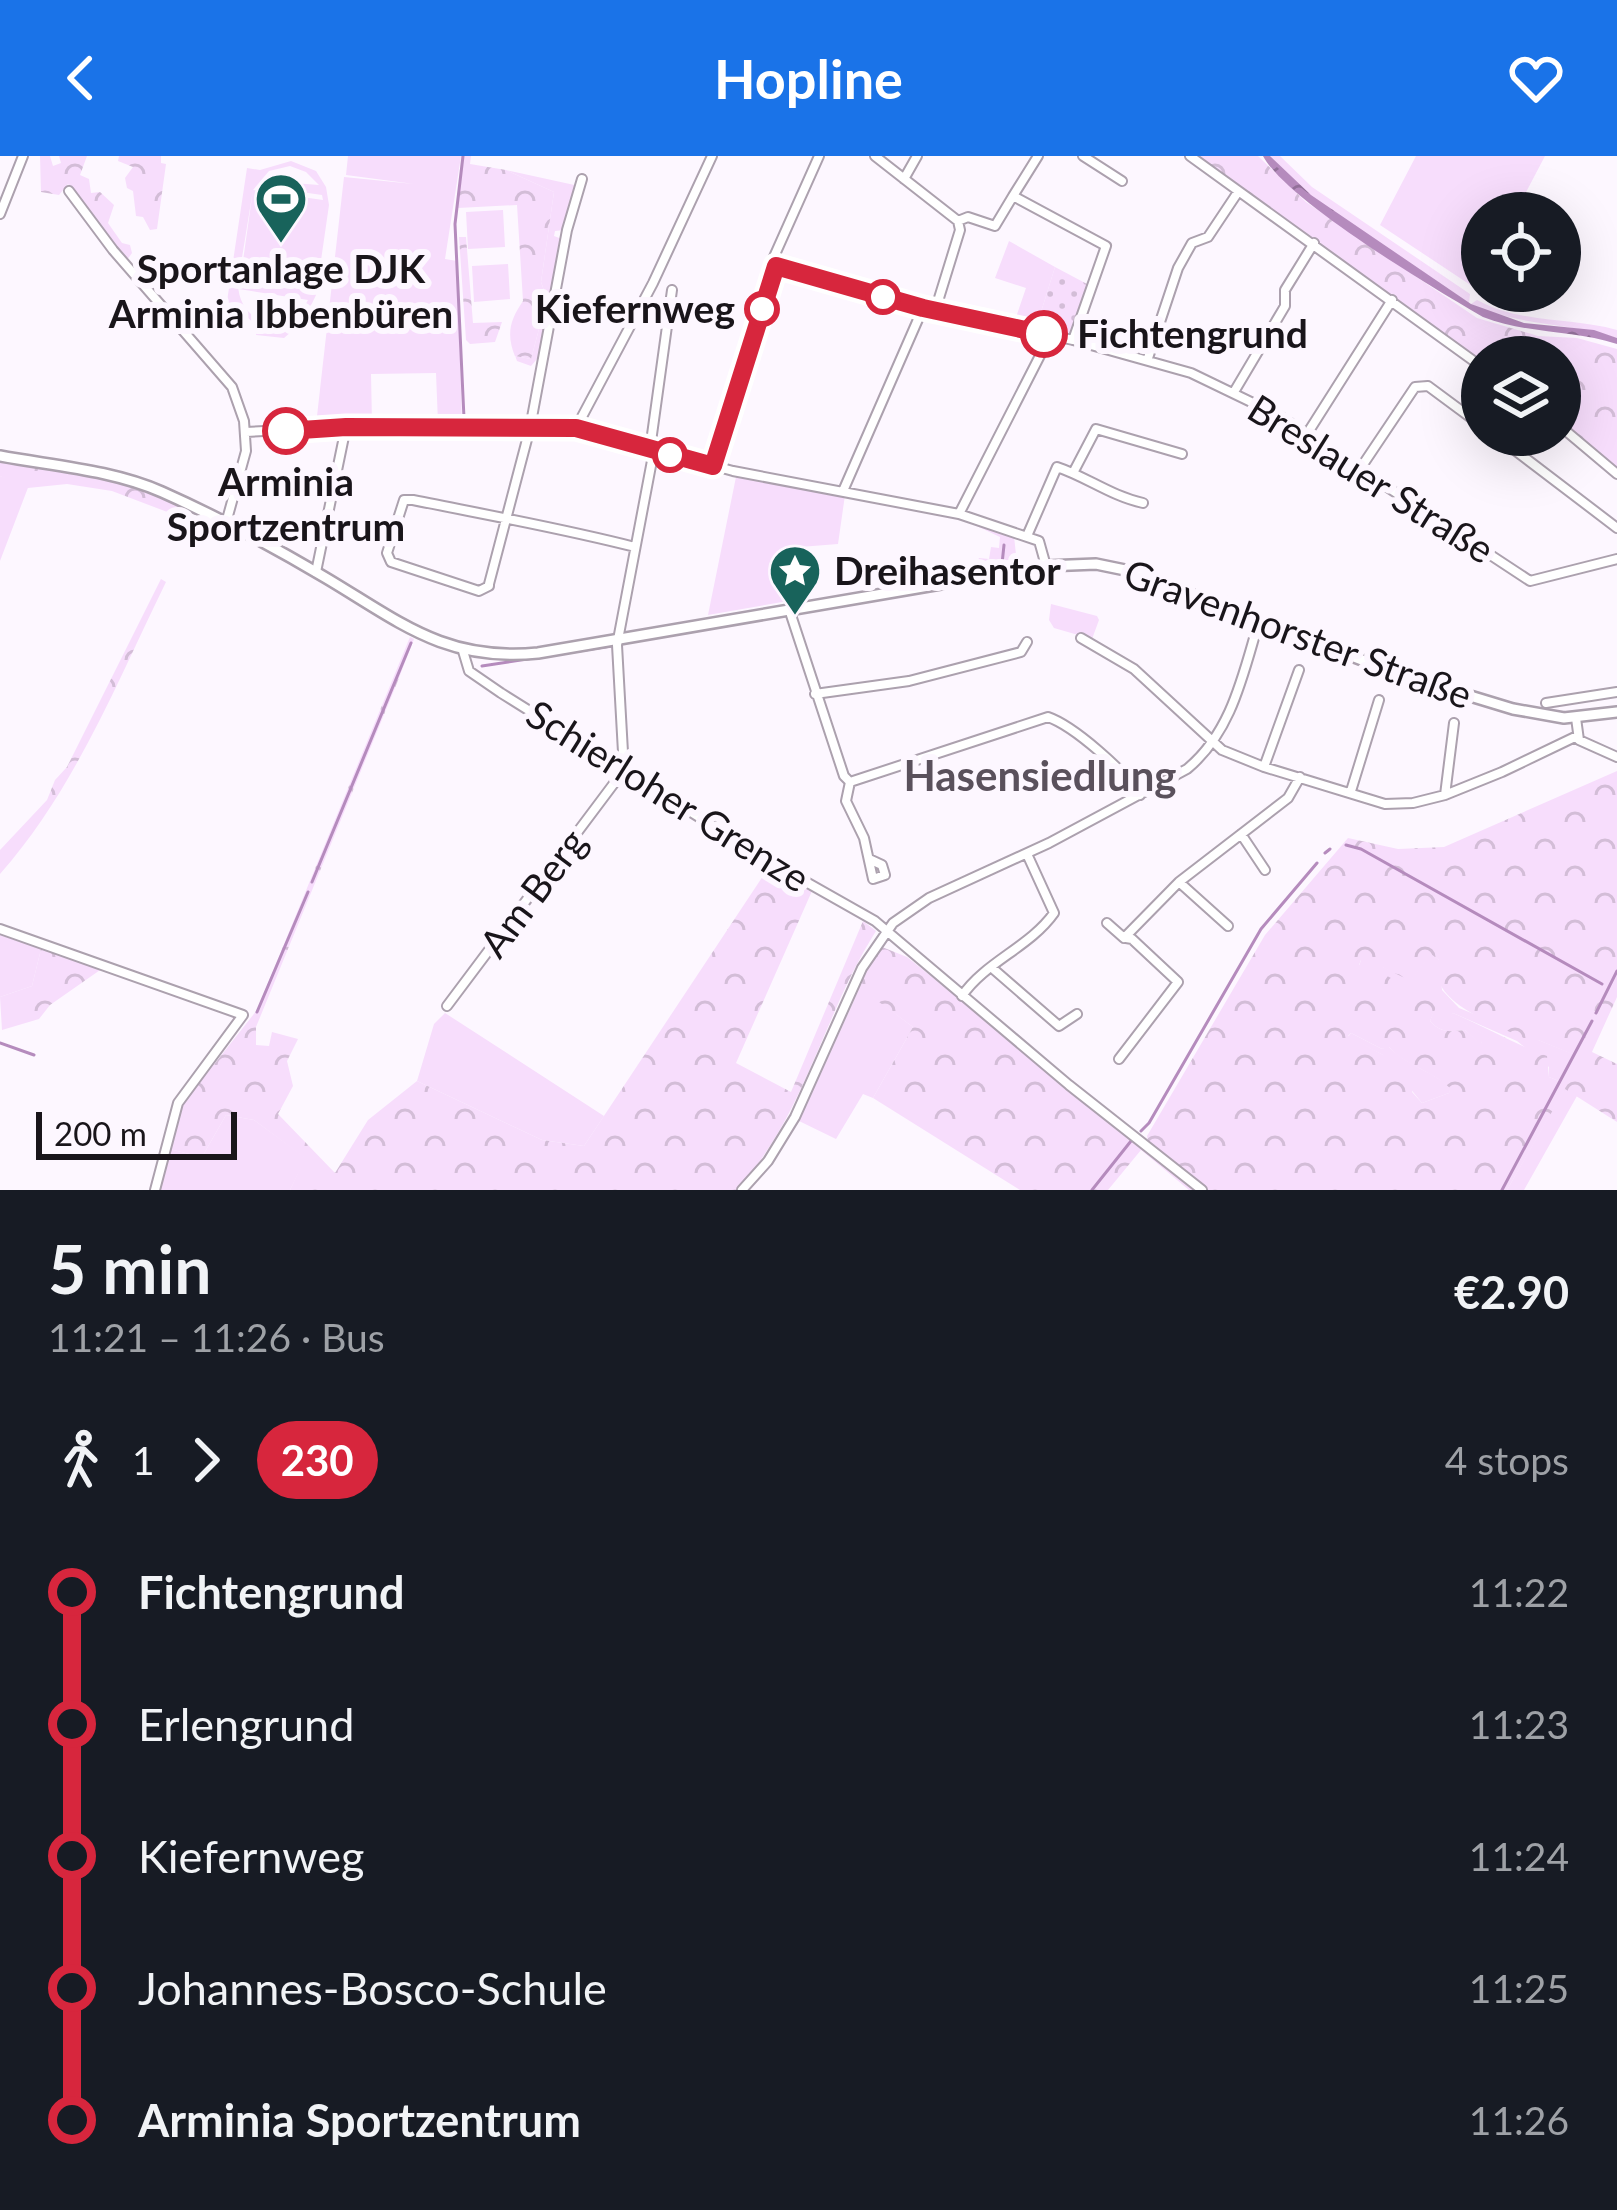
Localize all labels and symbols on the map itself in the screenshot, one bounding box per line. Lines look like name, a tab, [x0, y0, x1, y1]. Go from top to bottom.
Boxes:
sports icon: Sportanlage DJK Arminia Ibbenbüren	[253, 171, 309, 245]
place label: Sportanlage DJK Arminia Ibbenbüren	[108, 245, 453, 336]
unlabelled marker	[867, 281, 899, 313]
place label: Kiefernweg	[535, 285, 735, 331]
marker: Kiefernweg	[746, 293, 778, 325]
place label: Fichtengrund	[1077, 310, 1308, 356]
marker: Fichtengrund	[1022, 312, 1066, 356]
street label: Breslauer Straße	[1240, 384, 1503, 572]
marker: Arminia Sportzentrum	[264, 409, 308, 453]
unlabelled marker	[654, 439, 686, 471]
place label: Arminia Sportzentrum	[167, 458, 405, 549]
place icon: Dreihasentor	[767, 543, 823, 617]
place label: Dreihasentor	[834, 547, 1061, 593]
street label: Gravenhorster Straße	[1118, 549, 1478, 717]
street label: Schierloher Grenze	[519, 690, 818, 901]
district label: Hasensiedlung	[903, 750, 1177, 800]
street label: Am Berg	[469, 819, 595, 965]
scale bar	[36, 1106, 237, 1159]

